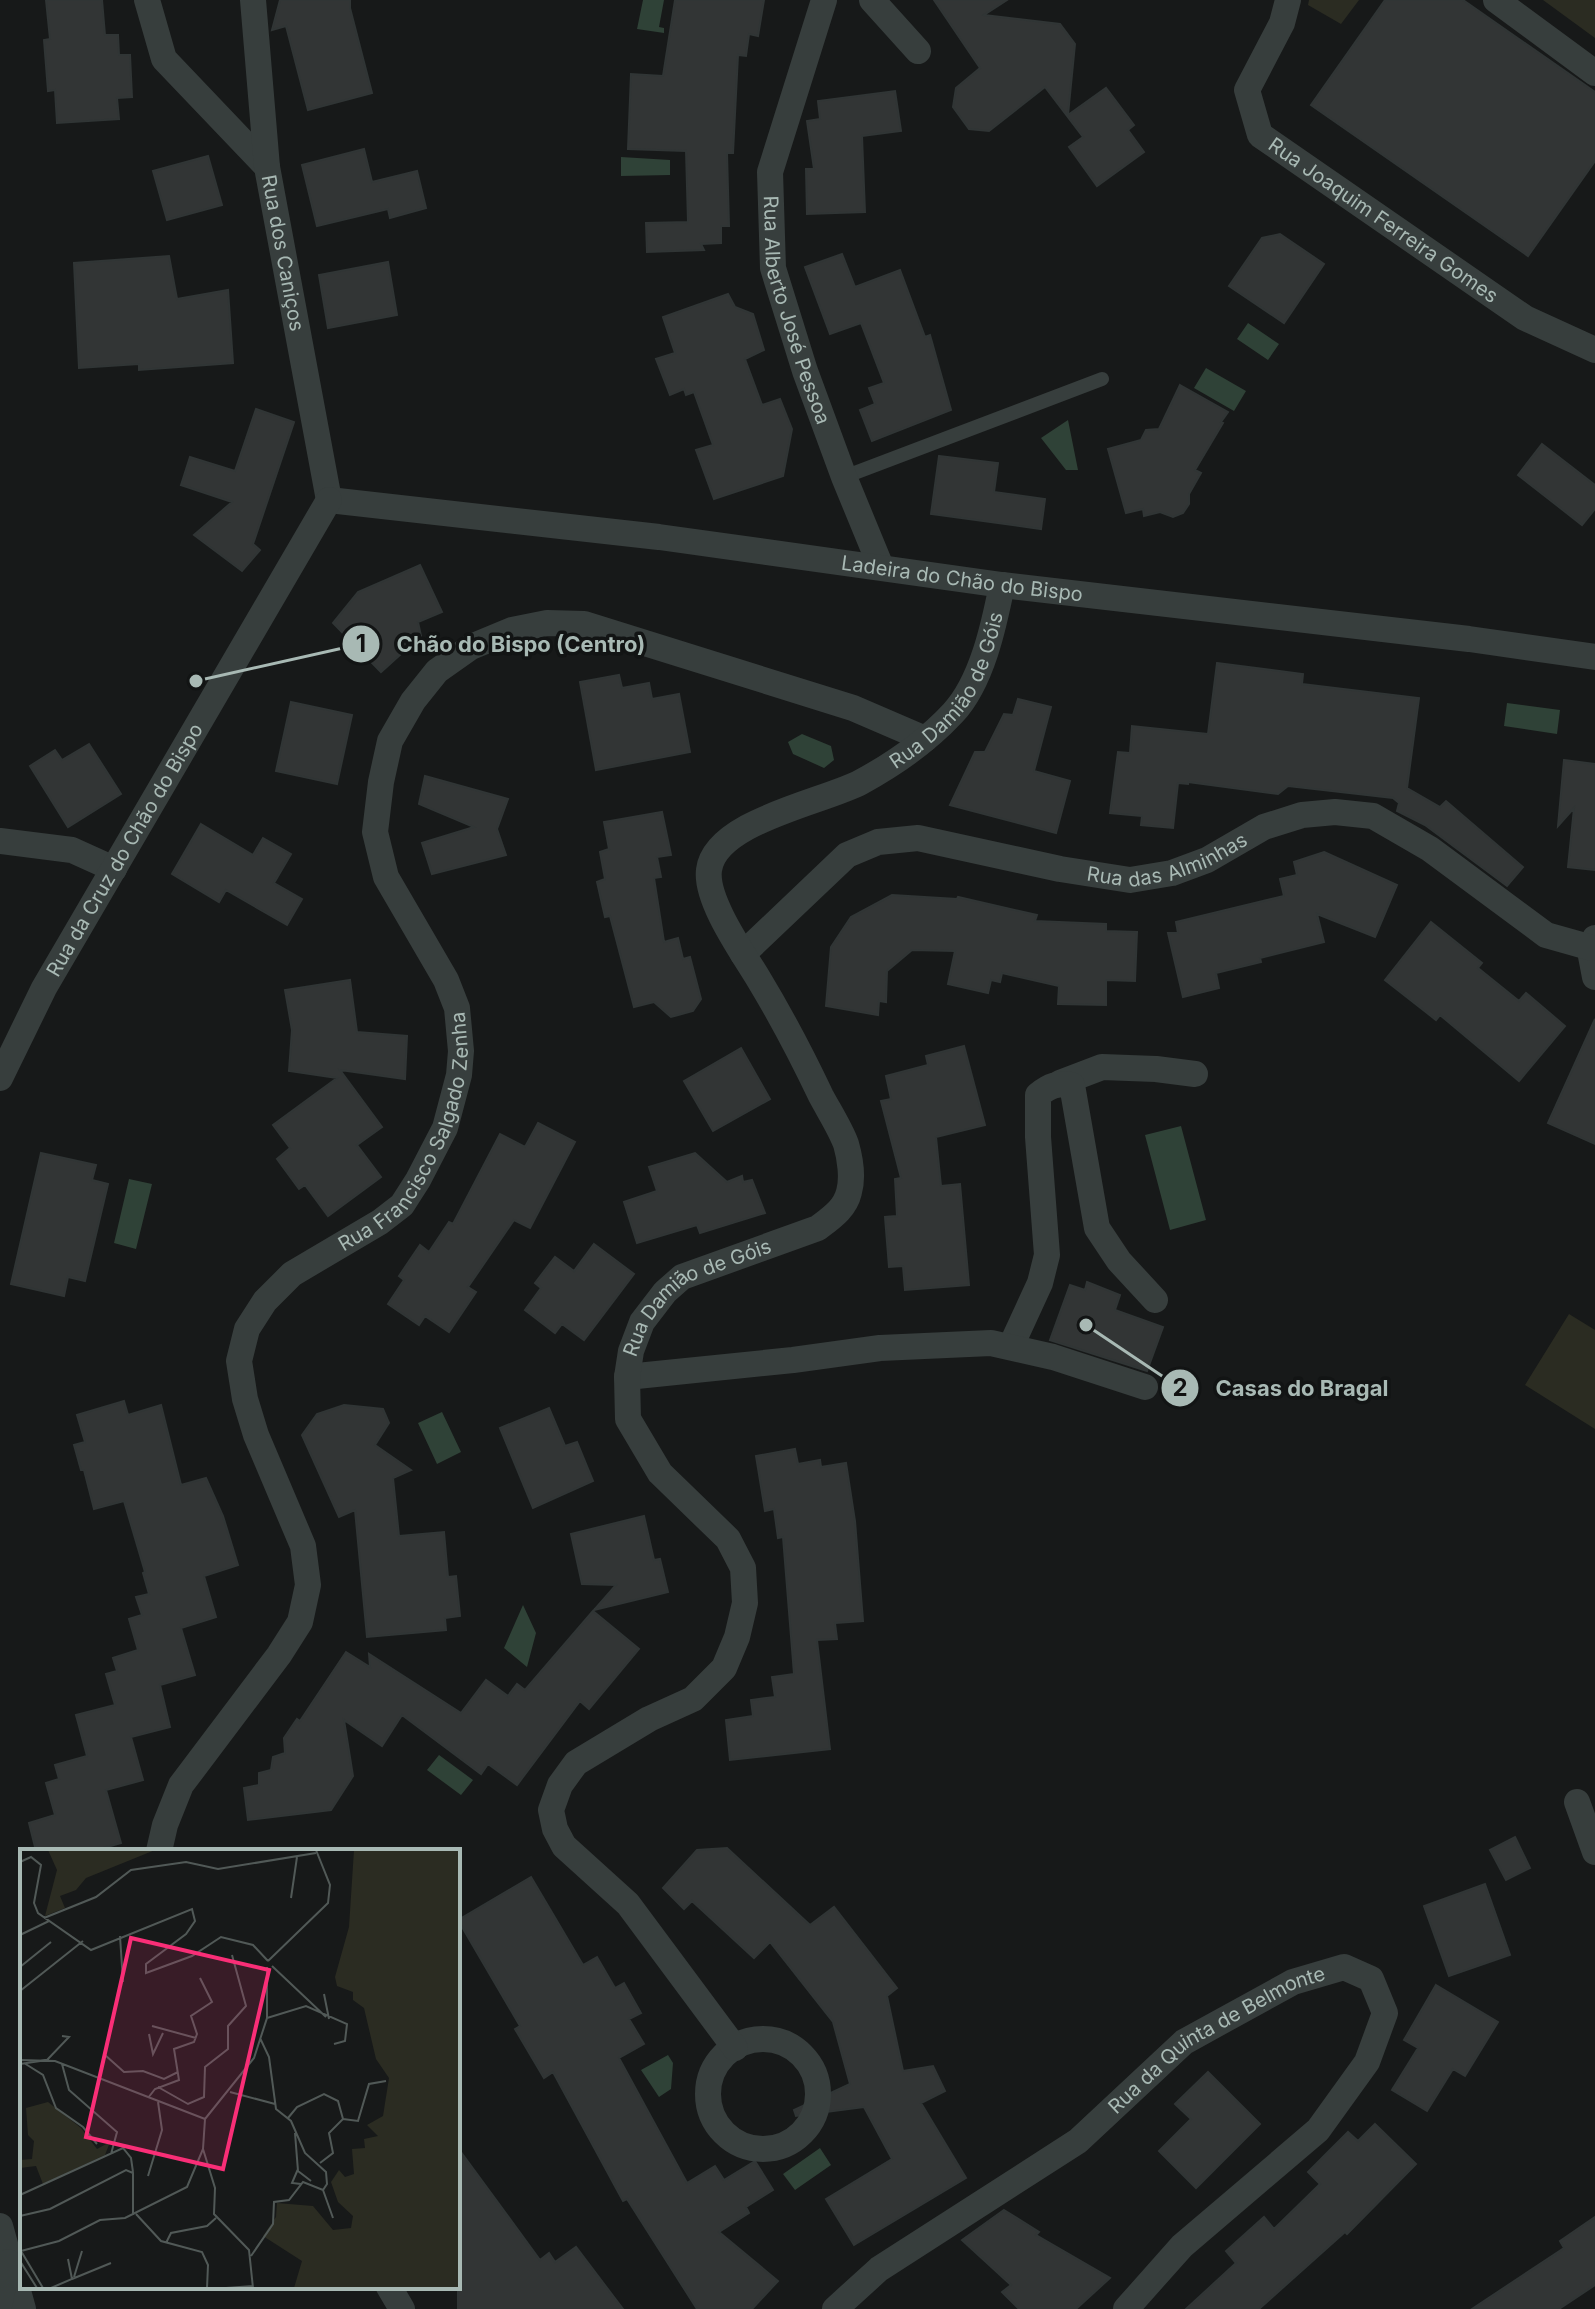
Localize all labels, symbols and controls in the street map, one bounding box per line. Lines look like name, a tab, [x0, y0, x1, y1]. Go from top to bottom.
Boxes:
street label: Rua Joaquim Ferreira Gomes	[1264, 132, 1503, 308]
street label: Rua dos Caniços	[257, 173, 309, 333]
street label: Rua Alberto José Pessoa	[759, 195, 836, 428]
street label: Ladeira do Chão do Bispo	[840, 551, 1084, 606]
street label: Rua Damião de Góis	[885, 610, 1008, 774]
callout: Chão do Bispo (Centro)	[341, 621, 662, 667]
text: 1	[356, 629, 366, 658]
text: Chão do Bispo (Centro)	[397, 631, 645, 657]
street label: Rua da Cruz do Chão do Bispo	[41, 719, 208, 981]
street label: Rua das Alminhas	[1085, 827, 1251, 892]
street label: Rua Francisco Salgado Zenha	[334, 1011, 473, 1256]
street label: Rua Damião de Góis	[618, 1234, 774, 1360]
callout: Casas do Bragal	[1160, 1365, 1404, 1411]
text: 2	[1172, 1373, 1188, 1402]
text: Casas do Bragal	[1216, 1375, 1388, 1401]
inset map	[20, 1849, 460, 2289]
street label: Rua da Quinta de Belmonte	[1103, 1961, 1328, 2119]

